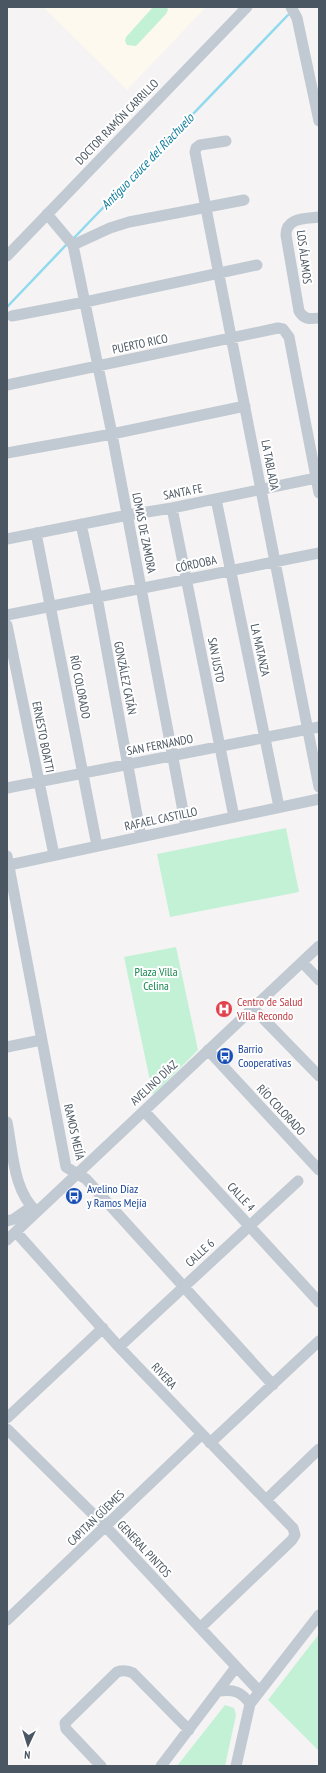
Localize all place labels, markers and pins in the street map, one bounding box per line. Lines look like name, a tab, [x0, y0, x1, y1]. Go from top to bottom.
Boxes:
place label: Centro de Salud Villa Recondo	[236, 994, 303, 1023]
hospital icon: Centro de Salud Villa Recondo	[214, 999, 234, 1019]
place label: Barrio Cooperativas	[238, 1041, 291, 1070]
bus stop icon: Barrio Cooperativas	[215, 1046, 235, 1066]
place label: Avelino Díaz y Ramos Mejía	[87, 1181, 147, 1210]
bus stop icon: Avelino Díaz y Ramos Mejía	[64, 1186, 84, 1206]

